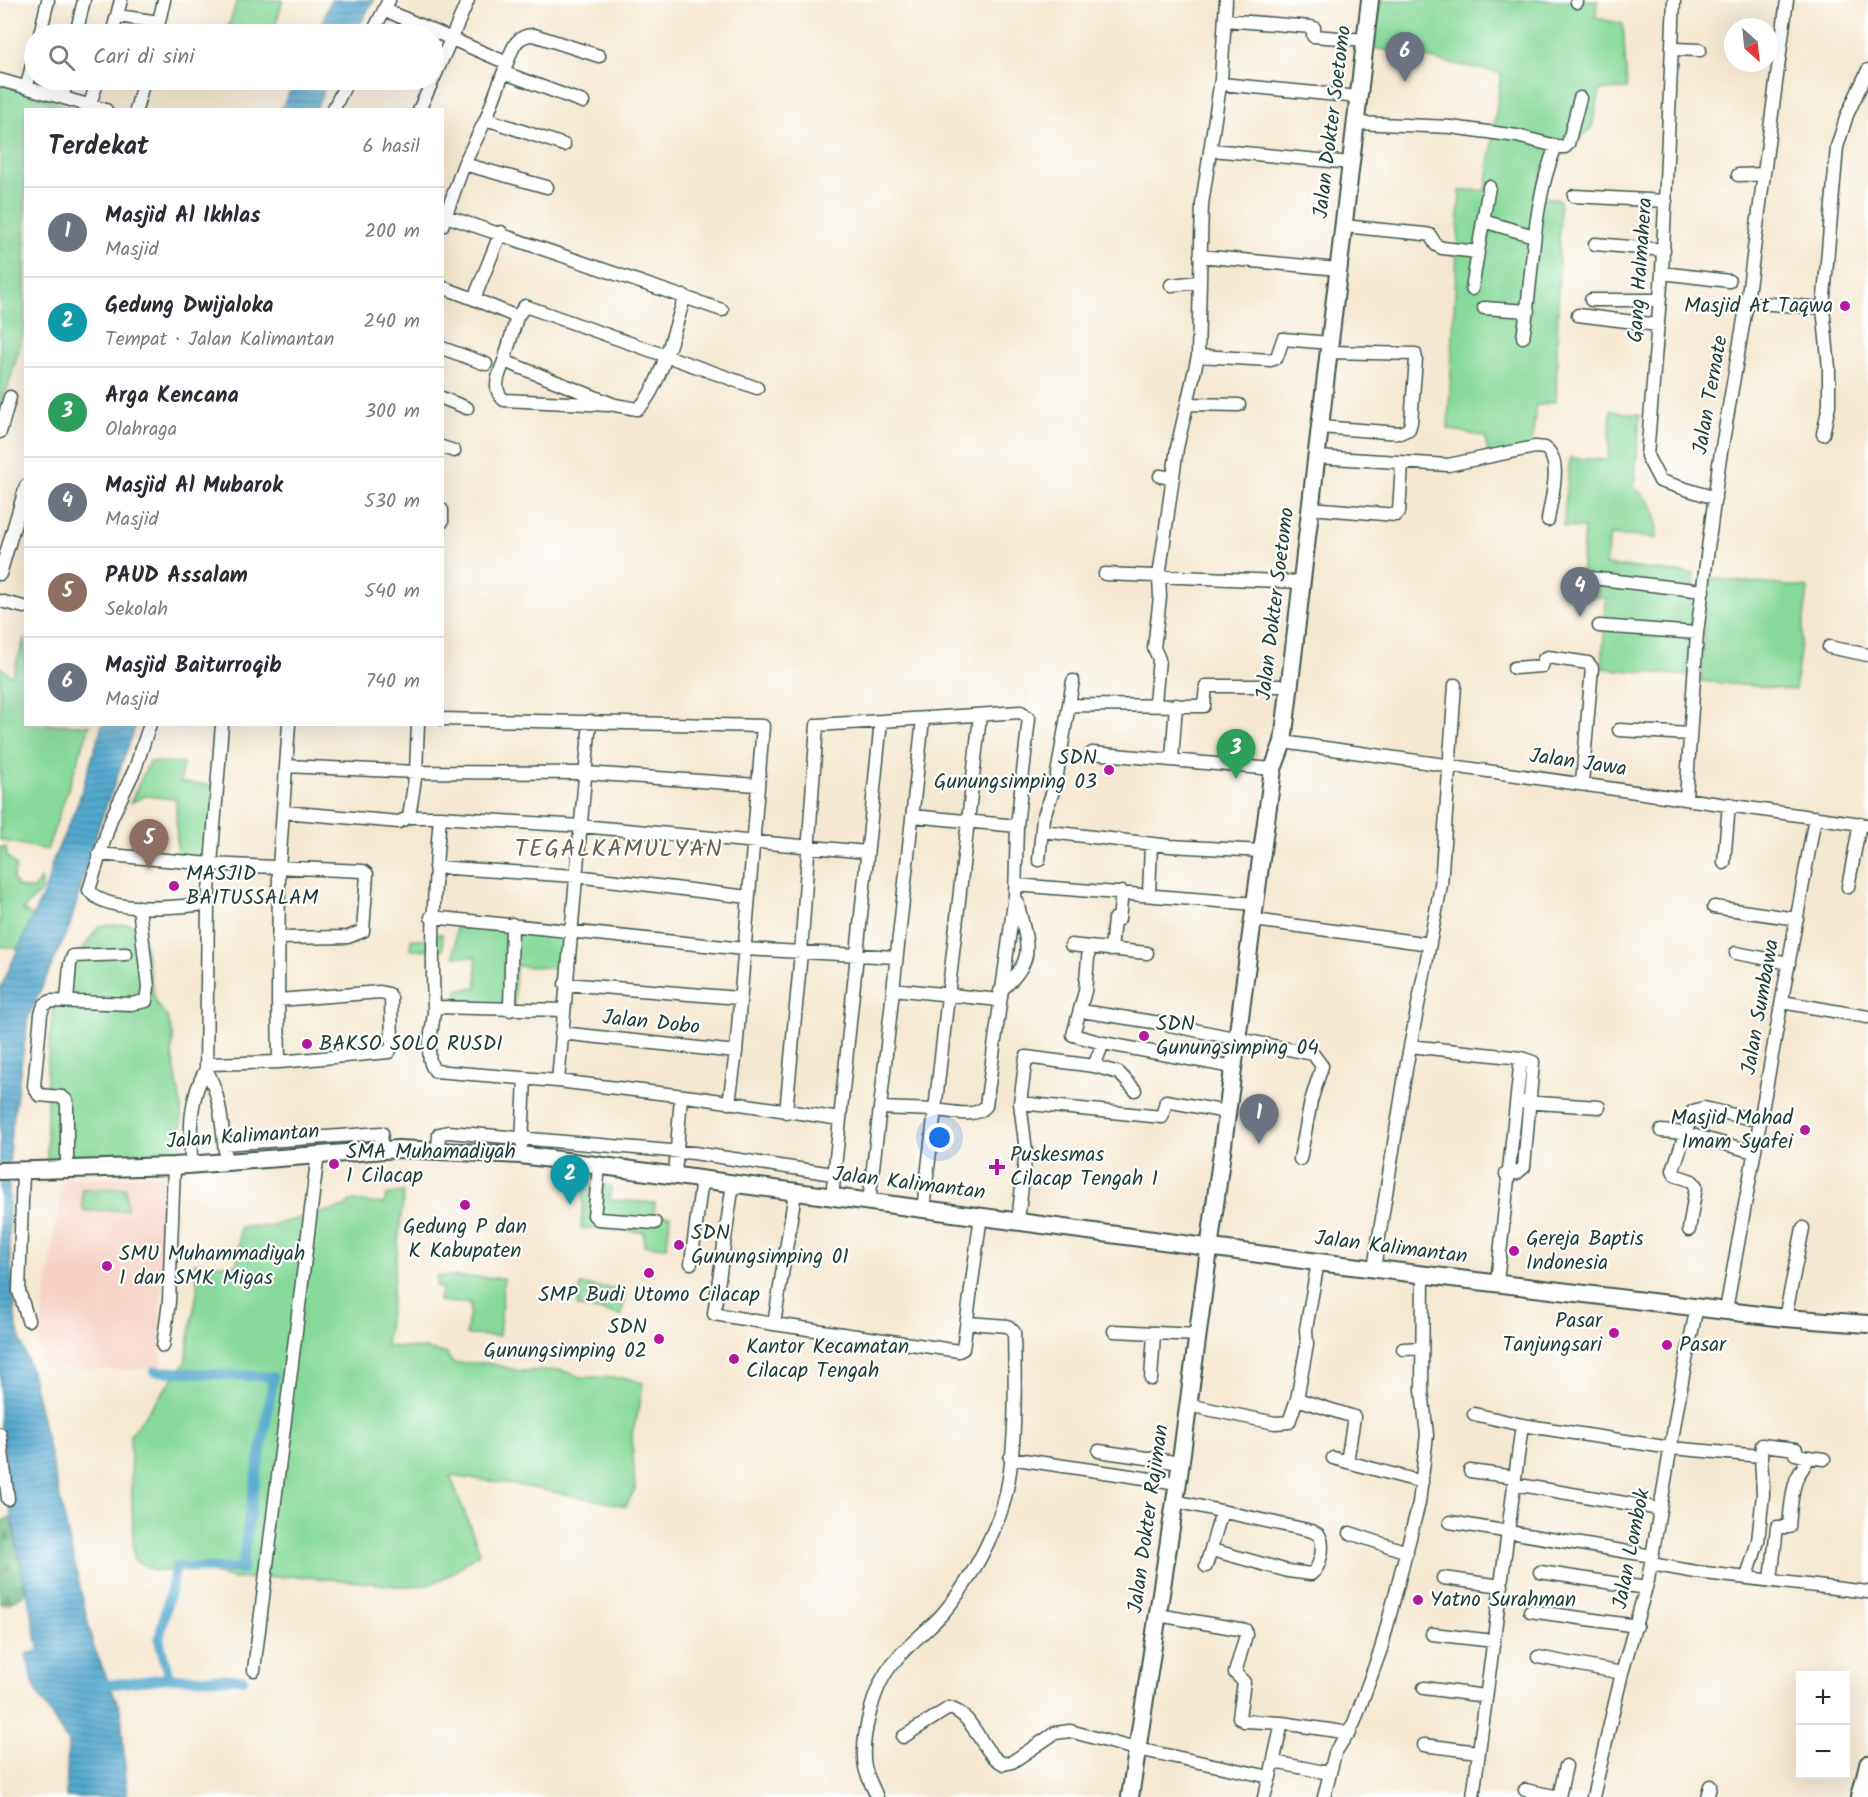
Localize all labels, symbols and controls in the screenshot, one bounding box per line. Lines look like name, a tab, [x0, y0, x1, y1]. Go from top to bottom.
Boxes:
north arrow	[1724, 18, 1778, 72]
search box	[24, 24, 444, 90]
street label: Jalan Dokter Soetomo	[1305, 24, 1361, 220]
pin: 6	[1386, 32, 1424, 82]
text: Cari di sini	[93, 40, 194, 75]
icon: search	[45, 41, 78, 74]
text: Terdekat	[48, 126, 149, 168]
text: 6 hasil	[363, 131, 420, 163]
street label: Gang Halmahera	[1619, 196, 1663, 344]
text: Masjid Al Ikhlas	[105, 199, 260, 234]
text: 1	[64, 216, 71, 248]
text: 200 m	[364, 216, 420, 248]
text: Masjid	[105, 234, 159, 266]
text: Gedung Dwijaloka	[105, 289, 274, 324]
place label: Masjid At Taqwa	[1684, 290, 1833, 323]
marker: Masjid At Taqwa	[1838, 299, 1852, 313]
text: 2	[62, 306, 73, 338]
text: 240 m	[363, 306, 420, 338]
text: Tempat · Jalan Kalimantan	[105, 324, 334, 356]
street label: Jalan Ternate	[1684, 332, 1738, 457]
text: Arga Kencana	[105, 379, 239, 414]
text: 3	[62, 396, 73, 428]
text: 300 m	[365, 396, 420, 428]
text: Olahraga	[105, 414, 177, 446]
text: Masjid Al Mubarok	[105, 469, 283, 504]
text: 4	[62, 486, 73, 518]
text: 530 m	[364, 486, 420, 518]
text: Masjid	[105, 504, 159, 536]
street label: Jalan Dokter Soetomo	[1248, 506, 1304, 702]
text: PAUD Assalam	[105, 559, 248, 594]
pin: 4	[1560, 568, 1600, 617]
text: 5	[62, 576, 73, 608]
text: 540 m	[364, 576, 420, 608]
text: Sekolah	[105, 594, 168, 626]
text: Masjid Baiturroqib	[105, 649, 282, 684]
text: 6	[62, 666, 73, 698]
text: 740 m	[366, 666, 420, 698]
text: Masjid	[105, 684, 159, 716]
pin: 3	[1216, 730, 1256, 779]
street label: Jalan Jawa	[1527, 740, 1629, 786]
place label: SDN Gunungsimping 03	[934, 742, 1097, 799]
marker: SDN Gunungsimping 03	[1102, 763, 1116, 777]
pin: 5	[130, 820, 168, 869]
district label: TEGALKAMULYAN	[515, 830, 723, 869]
place label: MASJID BAITUSSALAM	[186, 858, 319, 915]
marker: MASJID BAITUSSALAM	[167, 879, 181, 893]
street label: Jalan Sumbawa	[1733, 937, 1789, 1077]
street label: Jalan Dobo	[601, 1001, 701, 1045]
place label: SDN Gunungsimping 04	[1156, 1008, 1319, 1065]
place label: BAKSO SOLO RUSDI	[319, 1028, 503, 1061]
marker: SDN Gunungsimping 04	[1137, 1029, 1151, 1043]
marker: BAKSO SOLO RUSDI	[300, 1037, 314, 1051]
pin: 1	[1240, 1094, 1278, 1144]
place label: Masjid Mahad Imam Syafei	[1670, 1102, 1794, 1159]
street label: Jalan Kalimantan	[165, 1115, 321, 1159]
your location	[925, 1123, 954, 1152]
marker: Masjid Mahad Imam Syafei	[1798, 1123, 1812, 1137]
place label: SMA Muhamadiyah 1 Cilacap	[346, 1136, 516, 1193]
place label: Puskesmas Cilacap Tengah 1	[1010, 1139, 1158, 1196]
pin: 2	[550, 1156, 590, 1205]
marker: SMA Muhamadiyah 1 Cilacap	[327, 1157, 341, 1171]
street label: Jalan Kalimantan	[831, 1158, 987, 1210]
marker: Puskesmas Cilacap Tengah 1	[988, 1158, 1006, 1176]
marker: Gedung P dan K Kabupaten	[458, 1198, 472, 1212]
place label: Gedung P dan K Kabupaten	[403, 1211, 527, 1268]
place label: SDN Gunungsimping 01	[691, 1217, 849, 1274]
street label: Jalan Kalimantan	[1313, 1222, 1469, 1274]
place label: Gereja Baptis Indonesia	[1526, 1223, 1644, 1280]
place label: SMU Muhammadiyah 1 dan SMK Migas	[119, 1238, 305, 1295]
marker: SDN Gunungsimping 01	[672, 1238, 686, 1252]
marker: Gereja Baptis Indonesia	[1507, 1244, 1521, 1258]
marker: SMU Muhammadiyah 1 dan SMK Migas	[100, 1259, 114, 1273]
marker: SMP Budi Utomo Cilacap	[642, 1266, 656, 1280]
place label: SMP Budi Utomo Cilacap	[538, 1279, 760, 1312]
place label: Pasar Tanjungsari	[1502, 1305, 1603, 1362]
place label: SDN Gunungsimping 02	[484, 1311, 647, 1368]
marker: Pasar Tanjungsari	[1607, 1326, 1621, 1340]
place label: Pasar	[1679, 1329, 1727, 1362]
place label: Kantor Kecamatan Cilacap Tengah	[746, 1331, 909, 1388]
marker: SDN Gunungsimping 02	[652, 1332, 666, 1346]
marker: Pasar	[1660, 1338, 1674, 1352]
marker: Kantor Kecamatan Cilacap Tengah	[727, 1352, 741, 1366]
street label: Jalan Dokter Rajiman	[1119, 1422, 1179, 1616]
street label: Jalan Lombok	[1604, 1486, 1660, 1612]
place label: Yatno Surahman	[1430, 1584, 1576, 1617]
marker: Yatno Surahman	[1411, 1593, 1425, 1607]
map controls	[1796, 1671, 1850, 1779]
button: +	[1796, 1671, 1850, 1725]
button: −	[1796, 1725, 1850, 1779]

